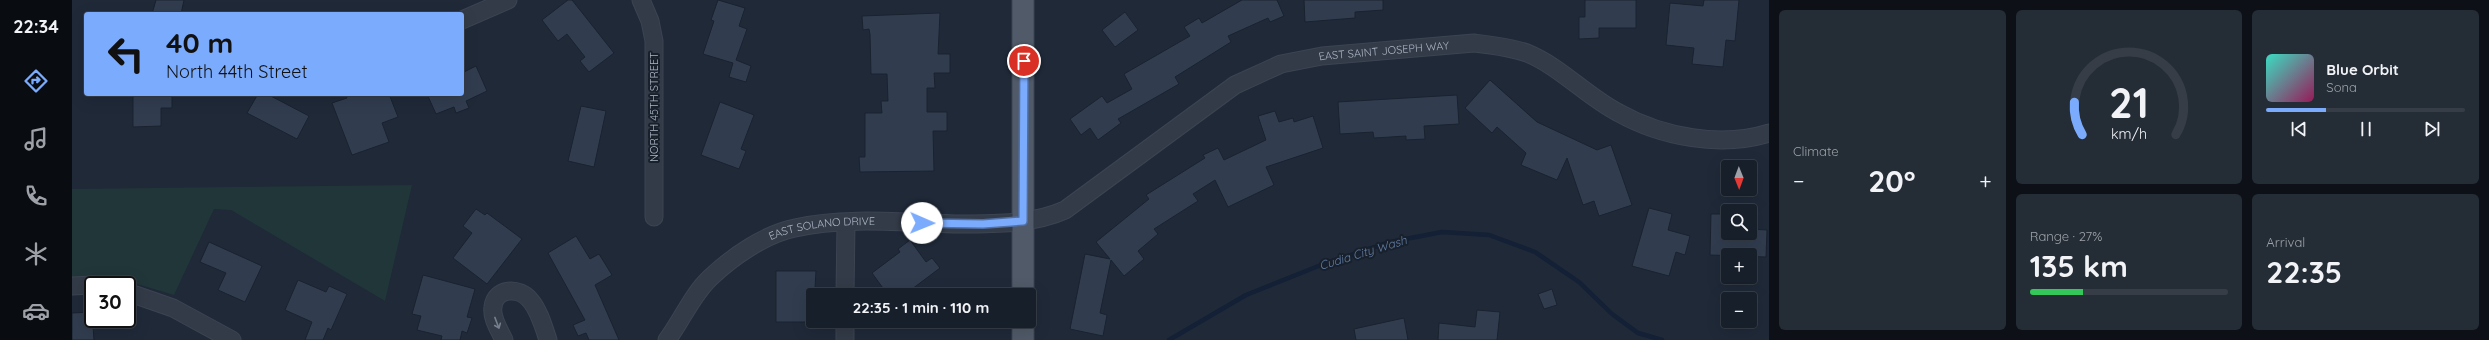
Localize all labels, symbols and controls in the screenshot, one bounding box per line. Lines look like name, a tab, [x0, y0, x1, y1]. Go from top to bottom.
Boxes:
text: 22:34	[13, 15, 59, 38]
text: 40 m	[166, 25, 233, 60]
icon: left	[100, 28, 152, 80]
street label: EAST SAINT JOSEPH WAY	[1317, 38, 1450, 64]
pin	[1007, 44, 1041, 78]
icon: arrive	[1013, 50, 1035, 72]
street label: NORTH 45TH STREET	[647, 52, 661, 162]
text: North 44th Street	[166, 60, 308, 83]
text: Blue Orbit	[2326, 60, 2399, 79]
icon: directions	[22, 67, 50, 95]
text: 21	[2109, 76, 2149, 128]
text: Sona	[2326, 79, 2357, 95]
icon: previous	[2288, 118, 2310, 140]
icon: pause	[2355, 118, 2377, 140]
icon: next	[2421, 118, 2443, 140]
text: km/h	[2111, 124, 2147, 142]
icon: music	[22, 125, 50, 153]
text: Climate	[1793, 143, 1839, 159]
north arrow	[1721, 160, 1757, 196]
map controls	[1721, 160, 1757, 328]
text: 20°	[1868, 162, 1915, 200]
text: −	[1793, 167, 1804, 195]
text: +	[1979, 167, 1992, 195]
icon: phone	[22, 182, 50, 210]
position arrow	[901, 202, 943, 244]
button: search	[1721, 204, 1757, 240]
street label: EAST SOLANO DRIVE	[766, 214, 875, 243]
text: Range · 27%	[2030, 228, 2102, 244]
water label: Cudia City Wash	[1317, 232, 1409, 273]
text: Arrival	[2266, 234, 2305, 250]
icon: climate	[22, 240, 50, 268]
text: 135 km	[2030, 247, 2128, 285]
button: +	[1721, 248, 1757, 284]
text: 22:35	[2266, 253, 2342, 291]
speed limit sign: 30	[84, 276, 136, 328]
button: −	[1721, 292, 1757, 328]
icon: car	[22, 297, 50, 325]
text: 22:35 · 1 min · 110 m	[853, 298, 989, 317]
one-way arrow	[493, 316, 501, 328]

